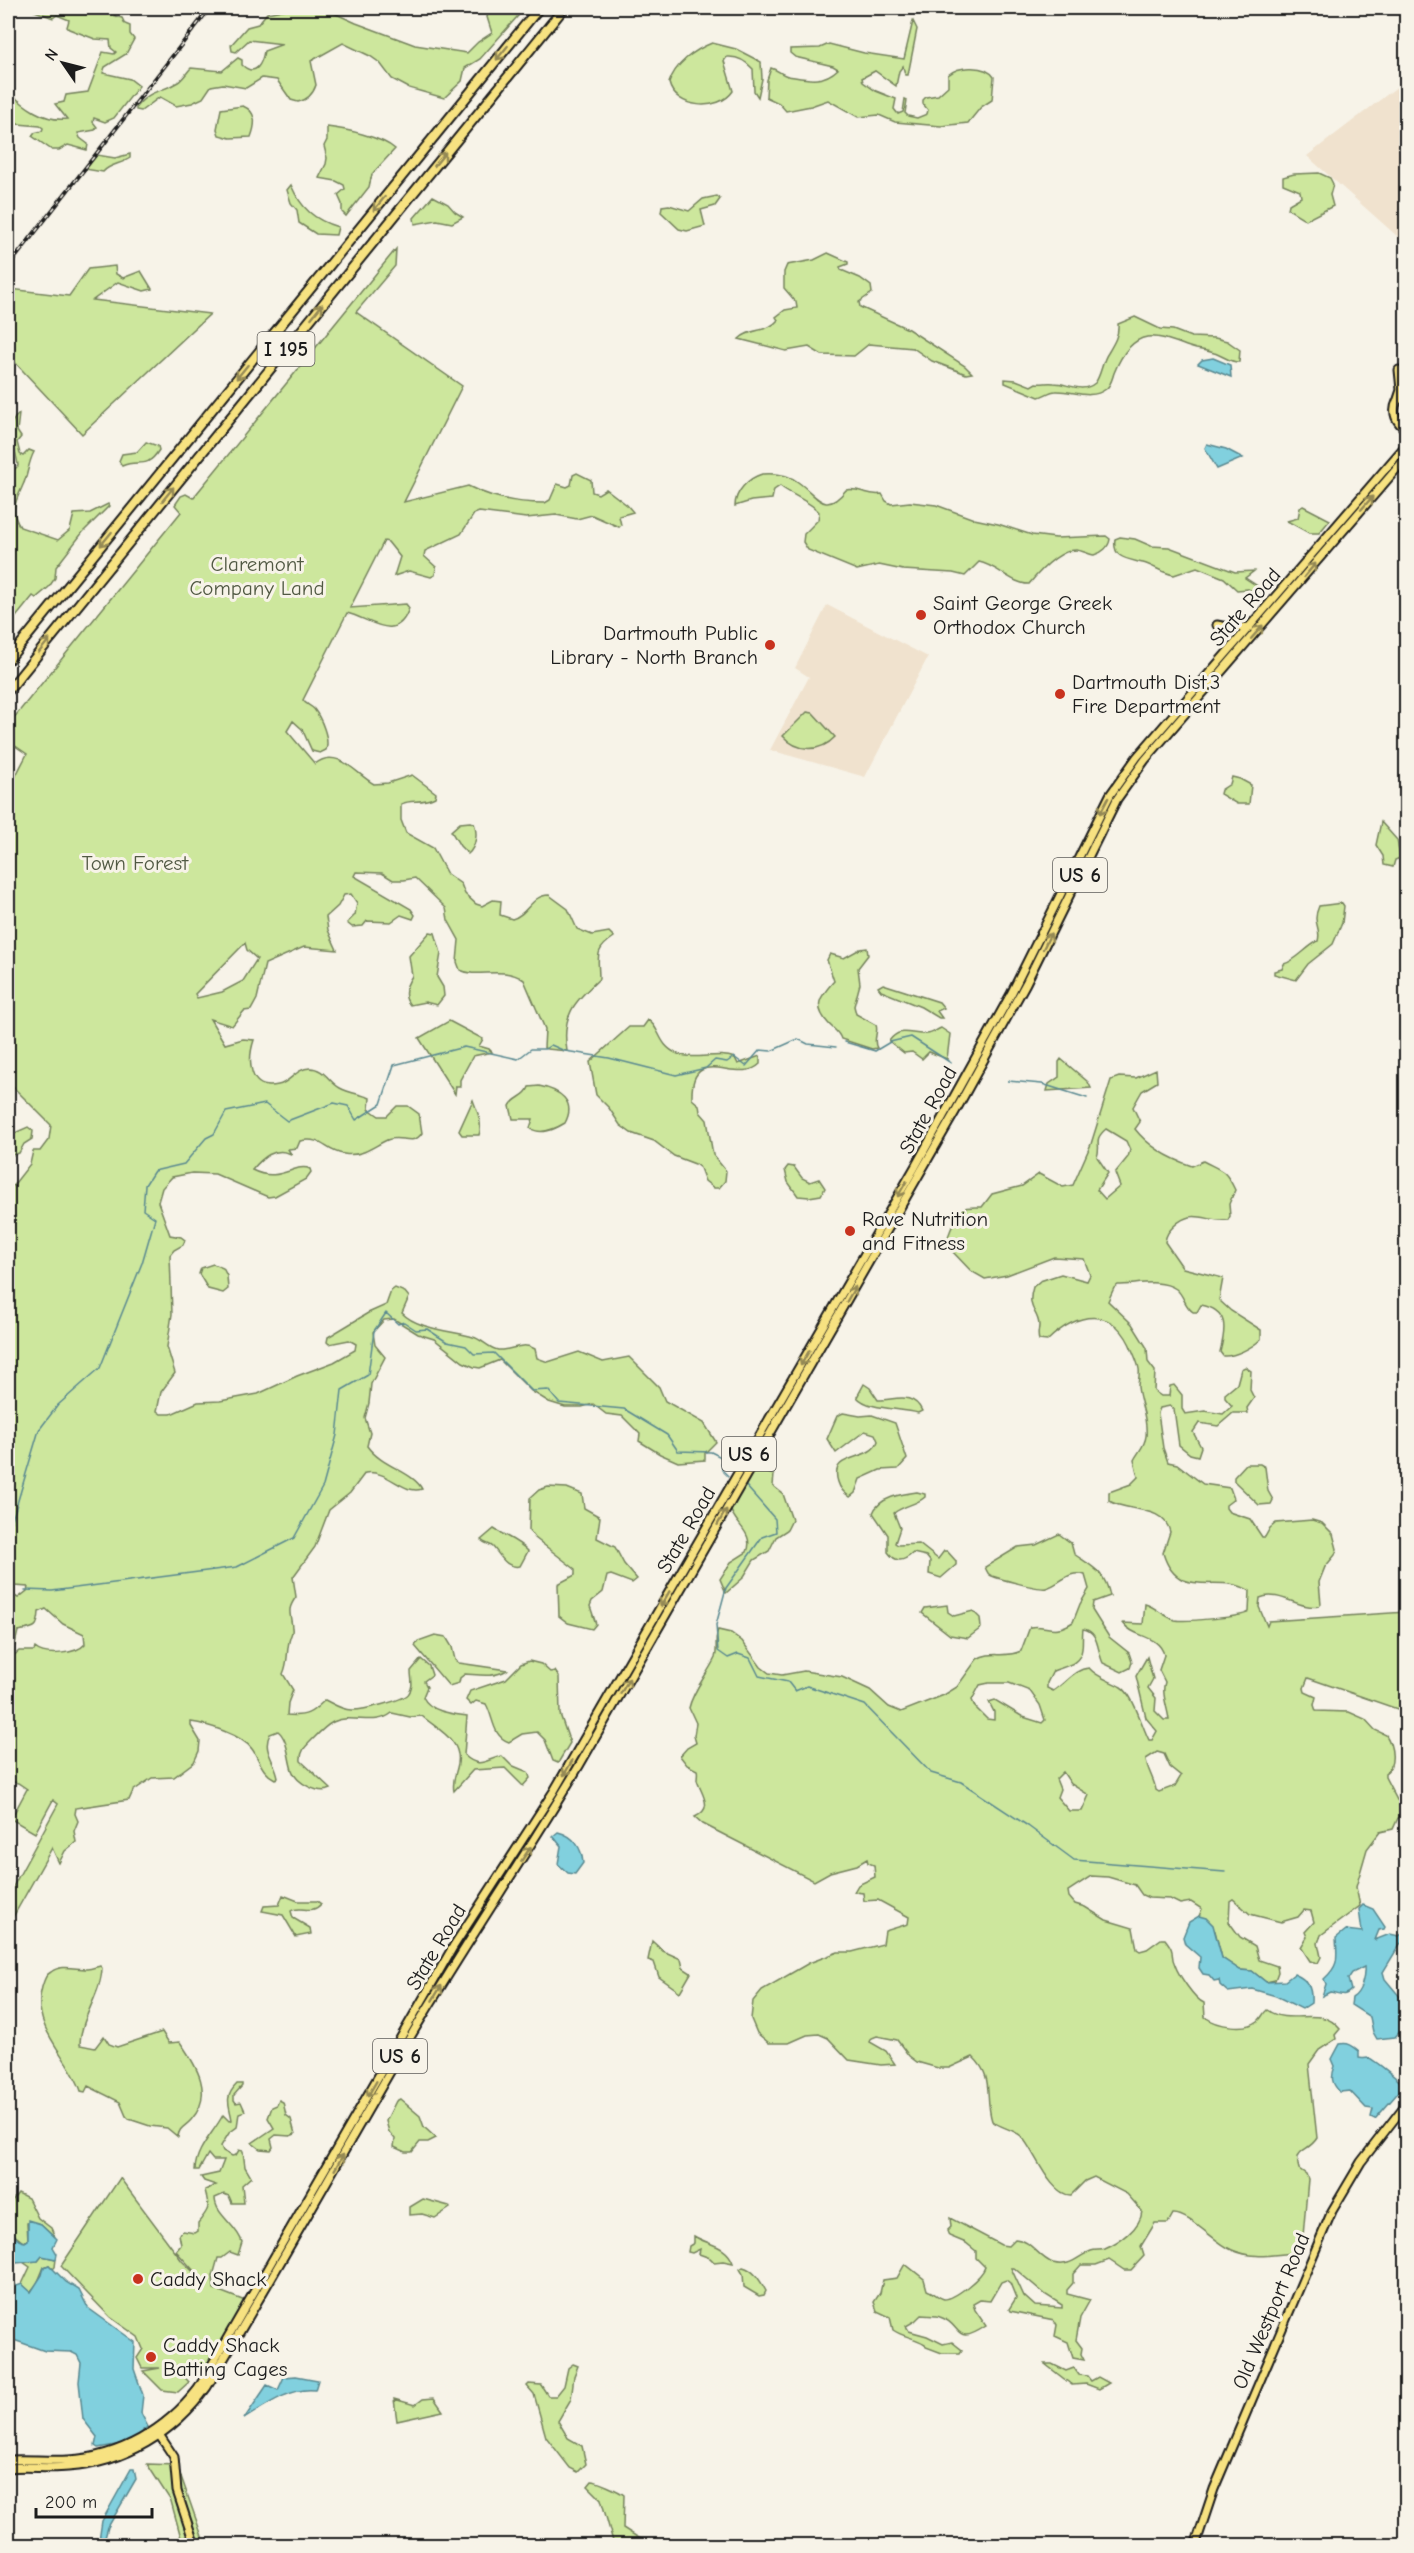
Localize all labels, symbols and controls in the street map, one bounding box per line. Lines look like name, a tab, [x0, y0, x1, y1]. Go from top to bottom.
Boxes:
north arrow	[33, 33, 93, 93]
one-way arrow	[495, 45, 508, 61]
text: N	[41, 46, 62, 64]
one-way arrow	[434, 152, 447, 168]
one-way arrow	[372, 196, 385, 212]
one-way arrow	[311, 303, 324, 319]
road number: I 195	[258, 332, 314, 366]
one-way arrow	[236, 363, 249, 379]
one-way arrow	[161, 487, 174, 503]
one-way arrow	[1360, 496, 1374, 511]
one-way arrow	[99, 531, 112, 547]
park label: Claremont Company Land	[189, 552, 325, 600]
one-way arrow	[1303, 562, 1316, 578]
street label: State Road	[1204, 563, 1286, 651]
place label: Saint George Greek Orthodox Church	[933, 591, 1112, 639]
marker: Saint George Greek Orthodox Church	[914, 608, 928, 622]
place label: Dartmouth Public Library - North Branch	[550, 621, 758, 669]
one-way arrow	[1250, 624, 1263, 640]
one-way arrow	[38, 638, 51, 654]
marker: Dartmouth Public Library - North Branch	[763, 638, 777, 652]
place label: Dartmouth Dist.3 Fire Department	[1072, 670, 1221, 718]
marker: Dartmouth Dist.3 Fire Department	[1053, 687, 1067, 701]
one-way arrow	[1098, 797, 1110, 814]
park label: Town Forest	[82, 851, 189, 875]
road number: US 6	[1053, 858, 1107, 892]
one-way arrow	[1042, 932, 1054, 950]
street label: State Road	[894, 1062, 962, 1158]
one-way arrow	[896, 1180, 908, 1197]
place label: Rave Nutrition and Fitness	[862, 1207, 988, 1255]
marker: Rave Nutrition and Fitness	[843, 1224, 857, 1238]
one-way arrow	[845, 1286, 857, 1303]
one-way arrow	[799, 1348, 810, 1366]
road number: US 6	[722, 1437, 776, 1471]
street label: State Road	[652, 1482, 720, 1578]
one-way arrow	[716, 1509, 728, 1526]
one-way arrow	[659, 1590, 671, 1607]
one-way arrow	[619, 1678, 631, 1695]
one-way arrow	[561, 1759, 573, 1776]
one-way arrow	[520, 1846, 532, 1863]
street label: State Road	[401, 1900, 471, 1994]
one-way arrow	[432, 1985, 444, 2002]
road number: US 6	[373, 2039, 427, 2073]
one-way arrow	[365, 2080, 377, 2097]
one-way arrow	[334, 2153, 345, 2171]
street label: Old Westport Road	[1227, 2229, 1315, 2393]
place label: Caddy Shack	[150, 2267, 266, 2291]
marker: Caddy Shack	[131, 2272, 145, 2286]
place label: Caddy Shack Batting Cages	[163, 2333, 288, 2381]
marker: Caddy Shack Batting Cages	[144, 2350, 158, 2364]
scale bar	[36, 2481, 152, 2519]
text: 200 m	[45, 2492, 97, 2513]

